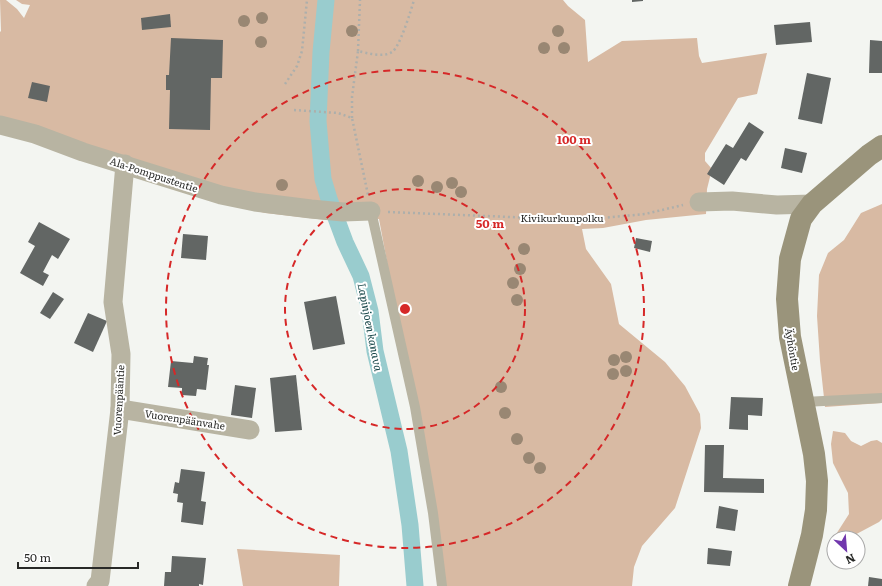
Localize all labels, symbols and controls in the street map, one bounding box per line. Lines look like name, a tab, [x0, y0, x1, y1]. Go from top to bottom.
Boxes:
text: 100 m	[557, 130, 591, 148]
street label: Ala-Pomppustentie	[108, 153, 200, 195]
street label: Kivikurkunpolku	[520, 210, 604, 225]
text: 50 m	[476, 214, 504, 232]
water label: Lapinjoen kanava	[355, 282, 388, 373]
centre of rings	[398, 302, 412, 316]
street label: Äyhöntie	[782, 326, 804, 372]
street label: Vuorenpääntie	[109, 364, 127, 436]
street label: Vuorenpäänvahe	[144, 405, 226, 433]
north arrow	[826, 530, 866, 570]
scale bar	[18, 544, 138, 570]
text: 50 m	[24, 548, 51, 566]
text: N	[843, 551, 858, 569]

